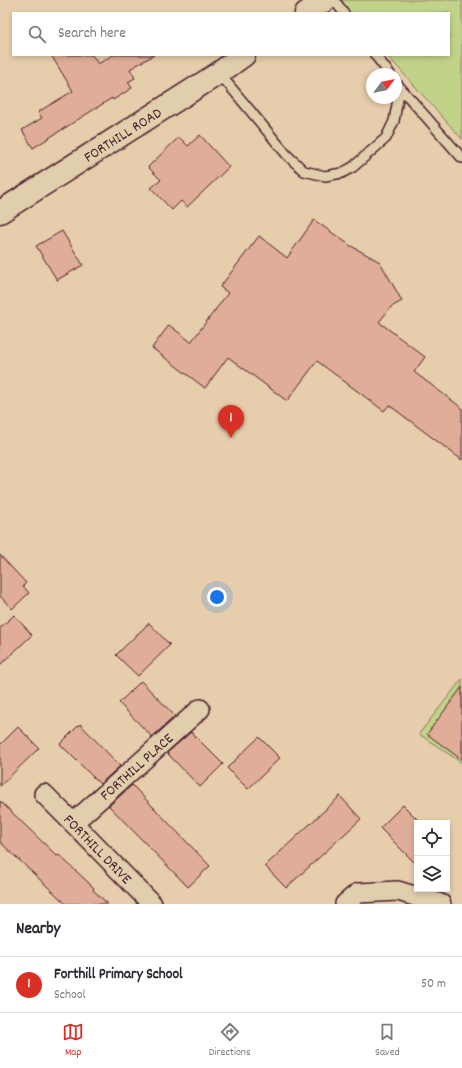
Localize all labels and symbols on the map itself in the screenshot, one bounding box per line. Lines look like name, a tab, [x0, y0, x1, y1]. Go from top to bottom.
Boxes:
north arrow	[366, 68, 402, 104]
street label: FORTHILL ROAD	[80, 103, 167, 169]
pin: 1	[218, 405, 244, 438]
your location	[207, 587, 227, 607]
street label: FORTHILL PLACE	[96, 729, 179, 807]
street label: FORTHILL DRIVE	[57, 810, 136, 890]

